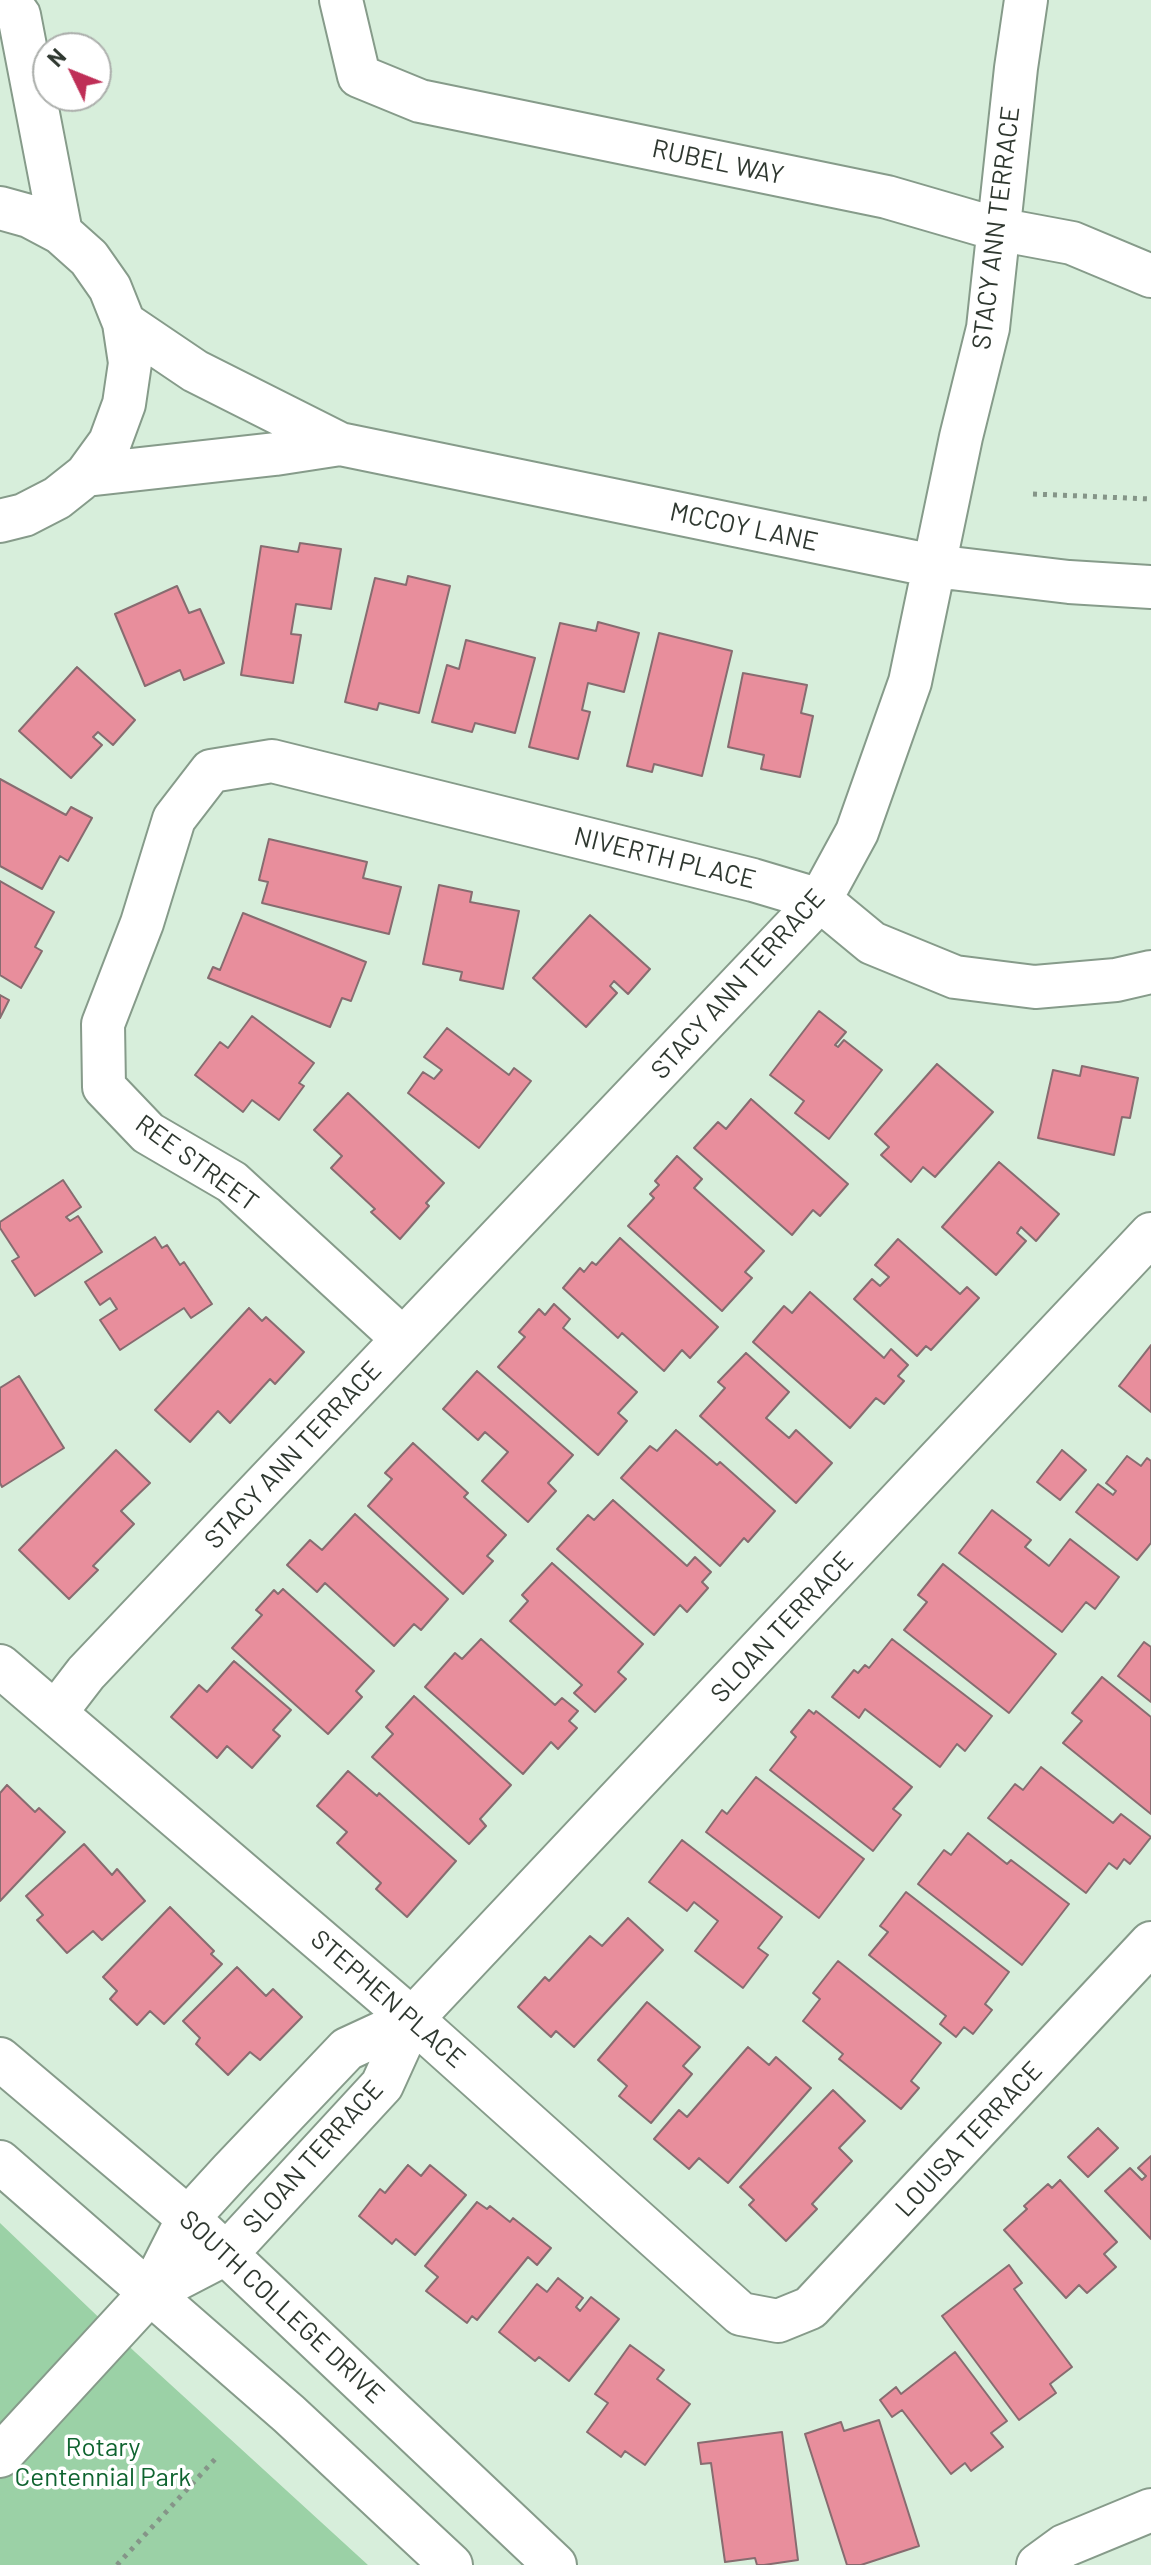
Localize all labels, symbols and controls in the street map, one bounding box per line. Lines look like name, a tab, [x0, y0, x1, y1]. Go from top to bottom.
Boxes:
north arrow	[32, 32, 112, 112]
text: N	[41, 43, 70, 71]
street label: STACY ANN TERRACE	[966, 105, 1026, 351]
street label: RUBEL WAY	[649, 133, 787, 191]
street label: MCCOY LANE	[667, 496, 821, 558]
street label: NIVERTH PLACE	[571, 820, 759, 896]
street label: STACY ANN TERRACE	[644, 883, 832, 1085]
street label: REE STREET	[130, 1108, 264, 1218]
street label: STACY ANN TERRACE	[198, 1355, 388, 1555]
street label: SLOAN TERRACE	[704, 1545, 860, 1709]
street label: STEPHEN PLACE	[304, 1923, 472, 2075]
street label: LOUISA TERRACE	[889, 2055, 1049, 2223]
street label: SLOAN TERRACE	[236, 2074, 390, 2240]
street label: SOUTH COLLEGE DRIVE	[173, 2204, 391, 2410]
park label: Rotary Centennial Park	[15, 2431, 191, 2492]

